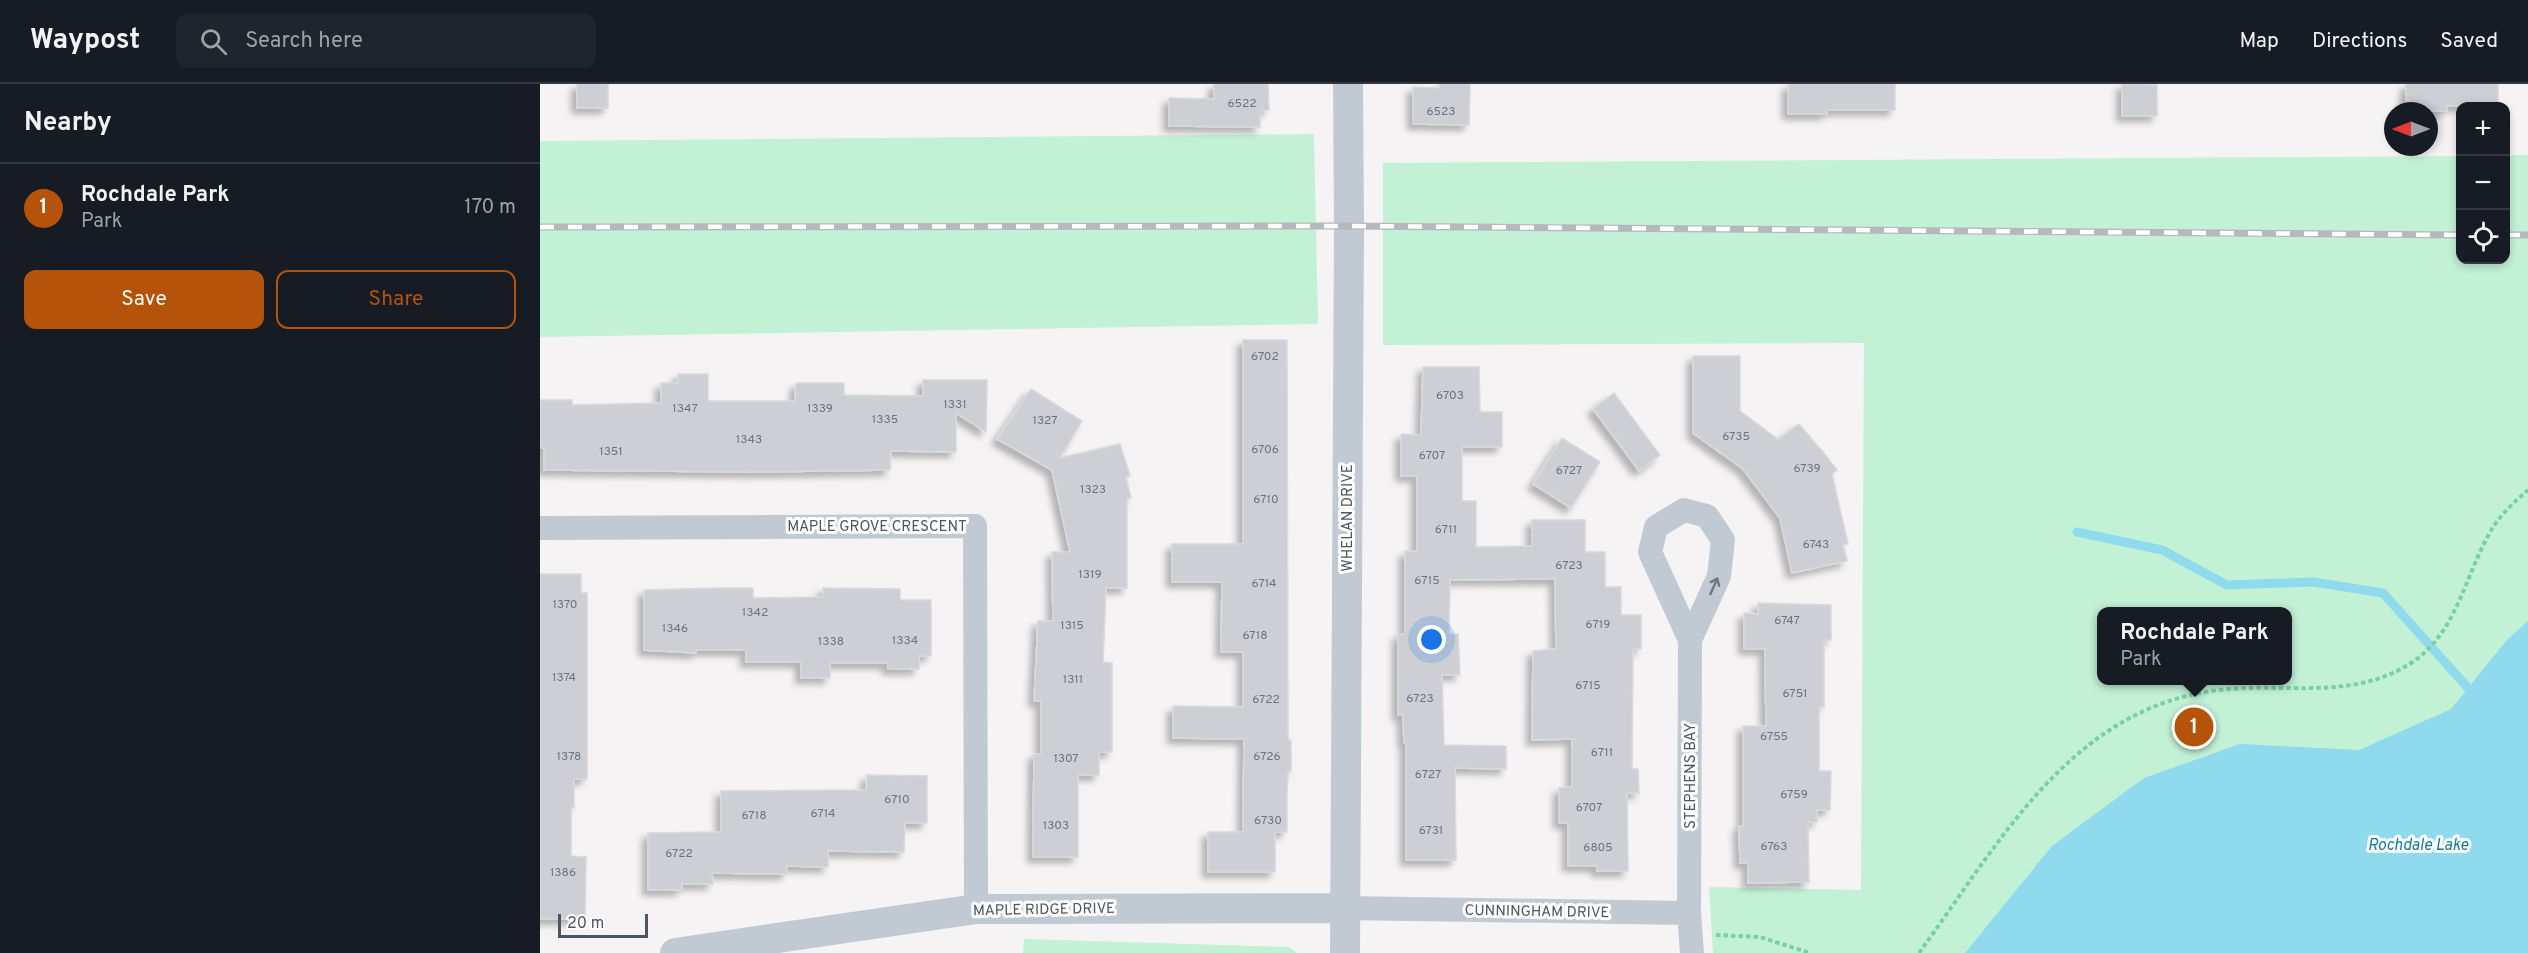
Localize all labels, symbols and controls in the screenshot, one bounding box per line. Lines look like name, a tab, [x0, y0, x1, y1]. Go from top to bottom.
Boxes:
search box	[176, 14, 596, 68]
text: Waypost	[30, 23, 140, 59]
icon: search	[197, 25, 230, 58]
text: Search here	[245, 28, 363, 55]
text: Map	[2239, 28, 2279, 55]
text: Directions	[2312, 28, 2407, 55]
text: Saved	[2440, 28, 2498, 55]
house number: 6522	[1227, 96, 1257, 112]
north arrow	[2384, 102, 2438, 156]
map controls	[2456, 102, 2510, 264]
button: +	[2456, 102, 2510, 156]
house number: 6523	[1426, 104, 1456, 120]
text: Nearby	[24, 107, 112, 140]
button: −	[2456, 156, 2510, 210]
text: Rochdale Park	[81, 182, 230, 209]
text: 1	[40, 195, 48, 221]
text: 170 m	[464, 195, 516, 221]
text: Park	[81, 209, 122, 235]
button: locate	[2456, 210, 2510, 264]
button: Save	[24, 270, 264, 329]
button: Share	[276, 270, 516, 329]
house number: 6702	[1251, 349, 1279, 365]
house number: 6703	[1436, 388, 1464, 404]
house number: 1331	[943, 397, 967, 413]
house number: 1347	[672, 401, 698, 417]
house number: 1339	[807, 401, 833, 417]
house number: 1335	[872, 412, 898, 428]
house number: 1327	[1033, 413, 1057, 429]
house number: 6735	[1722, 429, 1750, 445]
house number: 1343	[736, 432, 762, 448]
house number: 6706	[1251, 442, 1279, 458]
house number: 1351	[599, 444, 623, 460]
house number: 6707	[1419, 448, 1445, 464]
house number: 6739	[1793, 461, 1821, 477]
house number: 6727	[1556, 463, 1582, 479]
street label: WHELAN DRIVE	[1339, 464, 1358, 572]
house number: 1323	[1080, 482, 1106, 498]
house number: 6710	[1253, 492, 1279, 508]
street label: MAPLE GROVE CRESCENT	[787, 518, 967, 537]
house number: 6711	[1435, 522, 1457, 538]
house number: 6743	[1803, 537, 1829, 553]
house number: 6723	[1555, 558, 1583, 574]
house number: 1319	[1078, 567, 1102, 583]
house number: 6715	[1414, 573, 1440, 589]
house number: 6714	[1251, 576, 1277, 592]
one-way arrow	[1709, 578, 1720, 596]
house number: 1370	[552, 597, 578, 613]
house number: 1342	[742, 605, 768, 621]
popup	[2097, 607, 2292, 685]
house number: 6747	[1774, 613, 1800, 629]
house number: 6719	[1585, 617, 1611, 633]
house number: 1315	[1060, 618, 1084, 634]
text: Rochdale Park	[2120, 620, 2269, 647]
house number: 1346	[662, 621, 688, 637]
your location	[1417, 625, 1446, 654]
house number: 6718	[1242, 628, 1268, 644]
house number: 1334	[892, 633, 918, 649]
house number: 1338	[818, 634, 844, 650]
text: Park	[2120, 647, 2162, 673]
house number: 1374	[552, 670, 576, 686]
house number: 1311	[1063, 672, 1083, 688]
house number: 6715	[1575, 678, 1601, 694]
house number: 6751	[1782, 686, 1808, 702]
house number: 6723	[1406, 691, 1434, 707]
house number: 6722	[1252, 692, 1280, 708]
pin: 1	[2174, 704, 2214, 750]
street label: STEPHENS BAY	[1682, 723, 1701, 829]
house number: 6755	[1760, 729, 1788, 745]
house number: 6711	[1591, 745, 1613, 761]
house number: 1378	[557, 749, 581, 765]
house number: 6726	[1253, 749, 1281, 765]
house number: 1307	[1053, 751, 1079, 767]
house number: 6727	[1415, 767, 1441, 783]
house number: 6759	[1780, 787, 1808, 803]
house number: 6710	[884, 792, 910, 808]
house number: 6707	[1576, 800, 1602, 816]
house number: 6714	[810, 806, 836, 822]
house number: 6718	[741, 808, 767, 824]
house number: 6730	[1254, 813, 1282, 829]
house number: 1303	[1043, 818, 1069, 834]
house number: 6731	[1419, 823, 1443, 839]
water label: Rochdale Lake	[2368, 836, 2469, 856]
house number: 6763	[1761, 839, 1787, 855]
house number: 6805	[1583, 840, 1613, 856]
house number: 6722	[665, 846, 693, 862]
house number: 1386	[550, 865, 576, 881]
street label: MAPLE RIDGE DRIVE	[973, 900, 1115, 921]
street label: CUNNINGHAM DRIVE	[1464, 902, 1610, 923]
scale bar	[558, 911, 648, 938]
text: 20 m	[567, 914, 604, 934]

